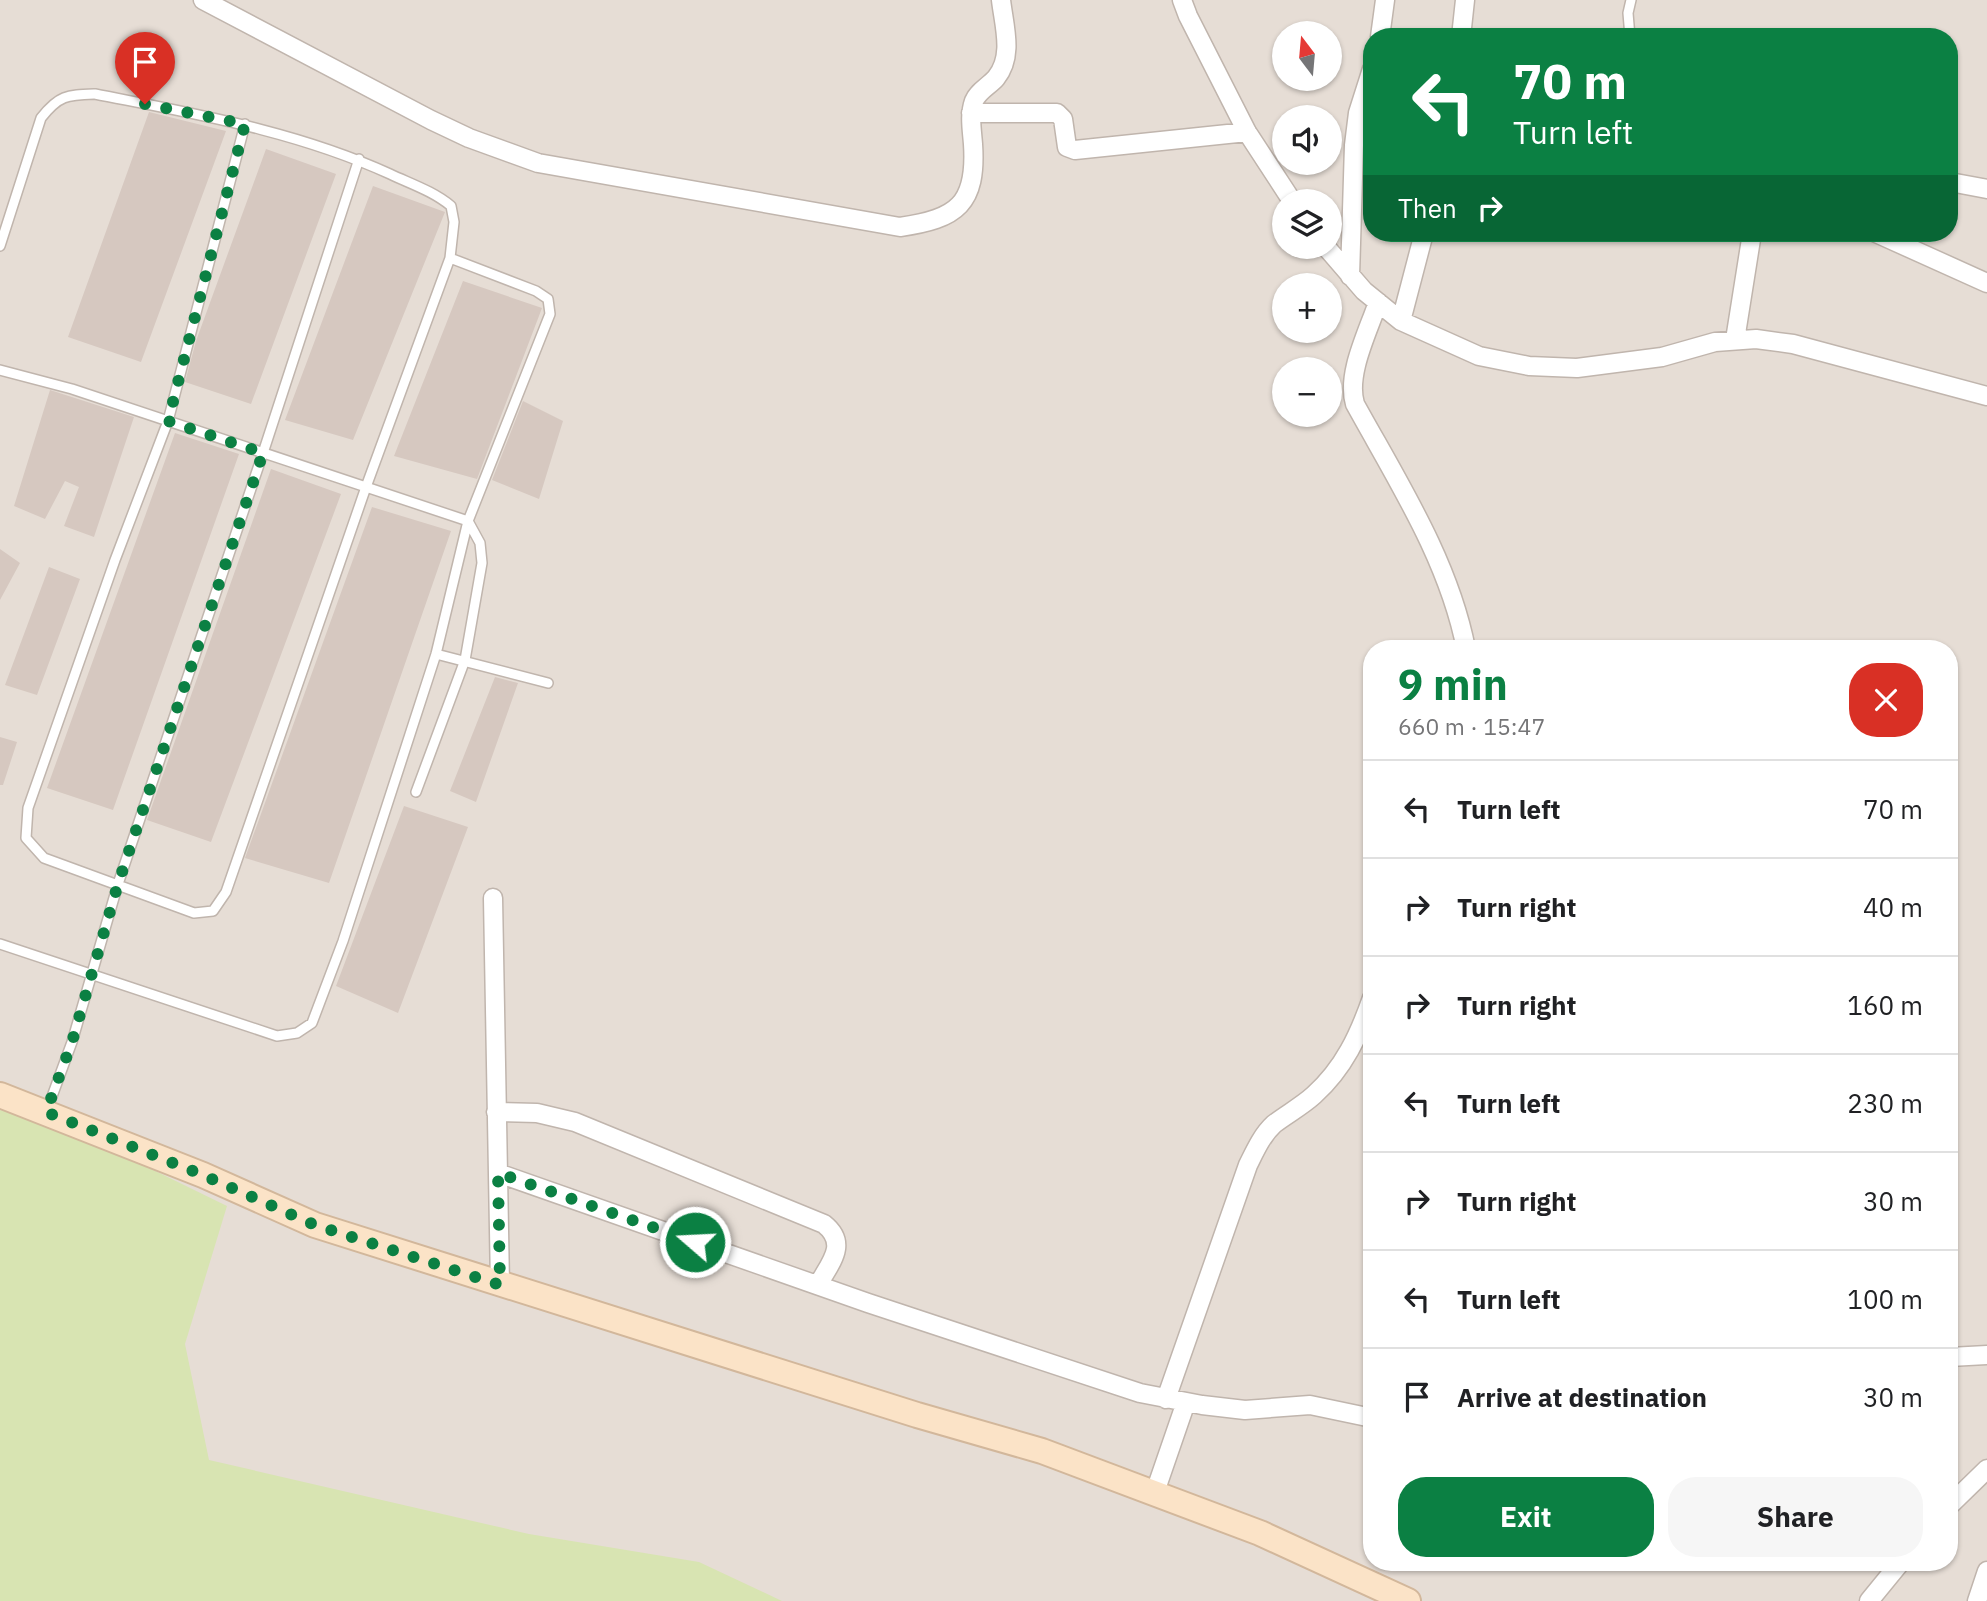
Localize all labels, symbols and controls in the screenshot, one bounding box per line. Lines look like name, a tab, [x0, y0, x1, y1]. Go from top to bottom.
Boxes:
north arrow	[1272, 21, 1342, 91]
map controls	[1272, 21, 1342, 427]
pin	[115, 32, 175, 104]
icon: arrive	[126, 43, 164, 81]
text: 70 m	[1513, 49, 1627, 112]
icon: left	[1398, 56, 1489, 147]
button: sound	[1272, 105, 1342, 175]
text: Turn left	[1513, 111, 1633, 153]
button: layers	[1272, 189, 1342, 259]
icon: right	[1471, 189, 1509, 227]
text: Then	[1398, 191, 1457, 225]
button: +	[1272, 273, 1342, 343]
button: −	[1272, 357, 1342, 427]
text: 9 min	[1398, 657, 1508, 712]
button: close	[1849, 663, 1923, 737]
text: 660 m · 15:47	[1398, 711, 1545, 741]
icon: left	[1398, 790, 1436, 828]
text: Turn left	[1457, 792, 1560, 826]
text: 70 m	[1863, 792, 1923, 826]
icon: right	[1398, 888, 1436, 926]
text: Turn right	[1457, 890, 1576, 924]
text: 40 m	[1863, 890, 1923, 924]
icon: right	[1398, 986, 1436, 1024]
text: Turn right	[1457, 988, 1576, 1022]
text: 160 m	[1847, 988, 1923, 1022]
icon: left	[1398, 1084, 1436, 1122]
text: Turn left	[1457, 1086, 1560, 1120]
text: 230 m	[1847, 1086, 1923, 1120]
icon: right	[1398, 1182, 1436, 1220]
text: Turn right	[1457, 1184, 1576, 1218]
text: 30 m	[1863, 1184, 1923, 1218]
position arrow	[658, 1205, 732, 1279]
icon: left	[1398, 1280, 1436, 1318]
text: Turn left	[1457, 1282, 1560, 1316]
text: 100 m	[1847, 1282, 1923, 1316]
icon: arrive	[1398, 1378, 1436, 1416]
text: Arrive at destination	[1457, 1380, 1707, 1414]
text: 30 m	[1863, 1380, 1923, 1414]
button: Exit	[1398, 1477, 1654, 1557]
button: Share	[1668, 1477, 1923, 1557]

